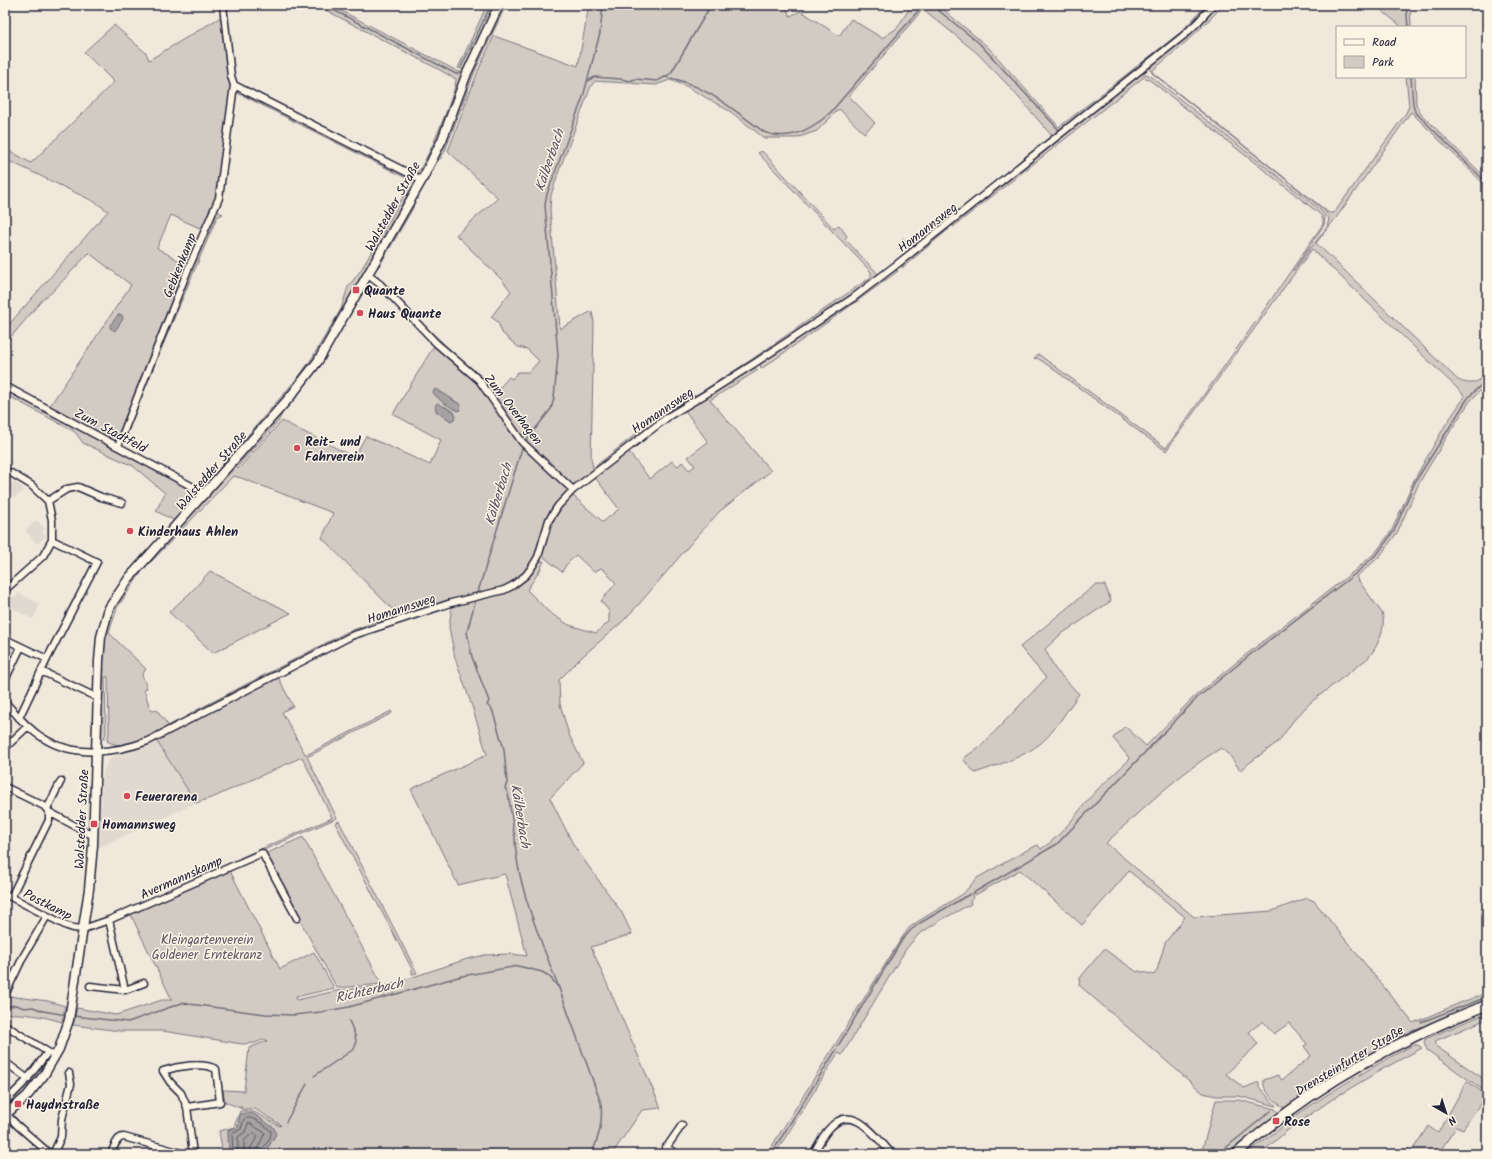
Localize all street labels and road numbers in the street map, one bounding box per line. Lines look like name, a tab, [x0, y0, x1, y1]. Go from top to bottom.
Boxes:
street label: Walstedder Straße	[360, 158, 427, 256]
street label: Homannsweg	[893, 198, 962, 258]
street label: Gebkenkamp	[158, 229, 203, 301]
street label: Zum Overhagen	[478, 370, 547, 450]
street label: Homannsweg	[627, 383, 698, 440]
street label: Zum Stadtfeld	[70, 403, 151, 460]
street label: Walstedder Straße	[171, 426, 253, 516]
street label: Homannsweg	[364, 588, 439, 630]
street label: Walstedder Straße	[69, 768, 96, 870]
street label: Avermannskamp	[137, 851, 227, 906]
street label: Postkamp	[19, 884, 76, 927]
street label: Drensteinfurter Straße	[1291, 1020, 1408, 1102]

